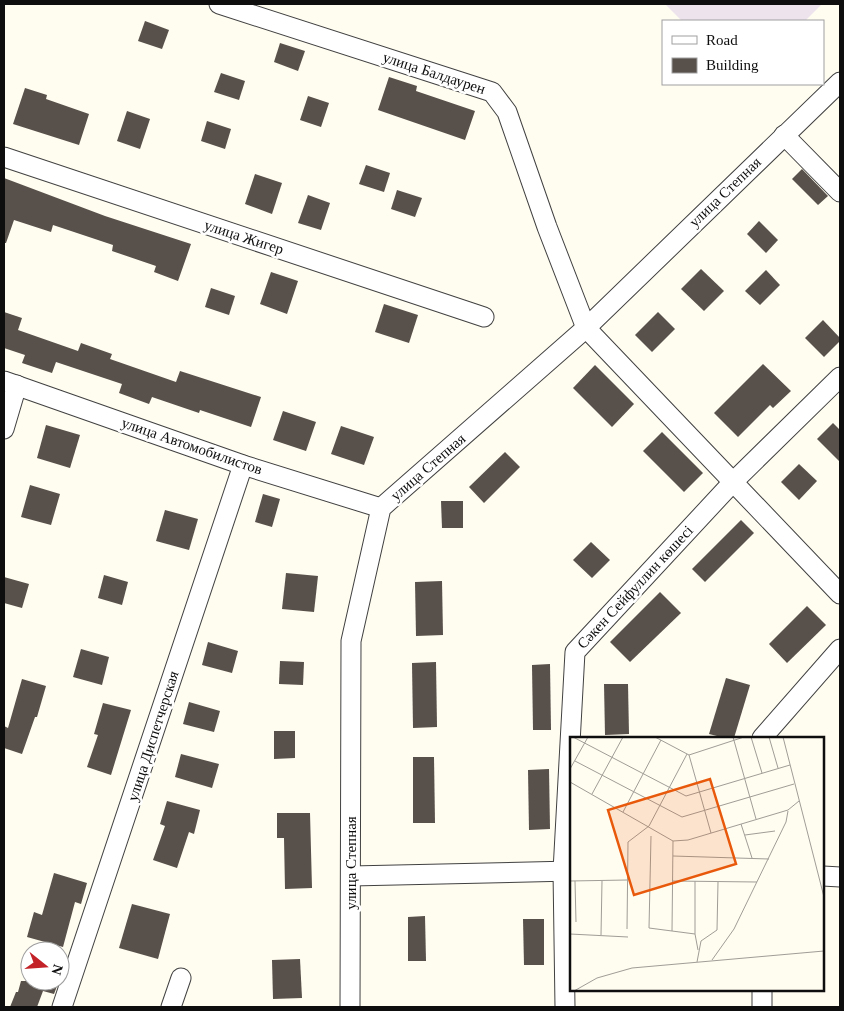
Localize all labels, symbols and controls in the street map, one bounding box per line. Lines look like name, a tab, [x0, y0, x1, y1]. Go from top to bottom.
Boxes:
legend	[662, 20, 824, 85]
text: Road	[706, 32, 738, 48]
street label: улица Балдаурен	[381, 49, 487, 97]
text: Building	[706, 57, 759, 73]
street label: улица Степная	[686, 154, 764, 230]
street label: улица Жигер	[202, 217, 286, 257]
street label: улица Автомобилистов	[120, 414, 264, 478]
street label: улица Степная	[387, 430, 469, 504]
street label: Сәкен Сейфуллин көшесі	[574, 522, 696, 652]
street label: улица Диспетчерская	[124, 669, 182, 803]
inset map	[570, 737, 824, 991]
street label: улица Степная	[343, 816, 359, 910]
north arrow	[20, 941, 70, 991]
text: N	[48, 963, 66, 977]

